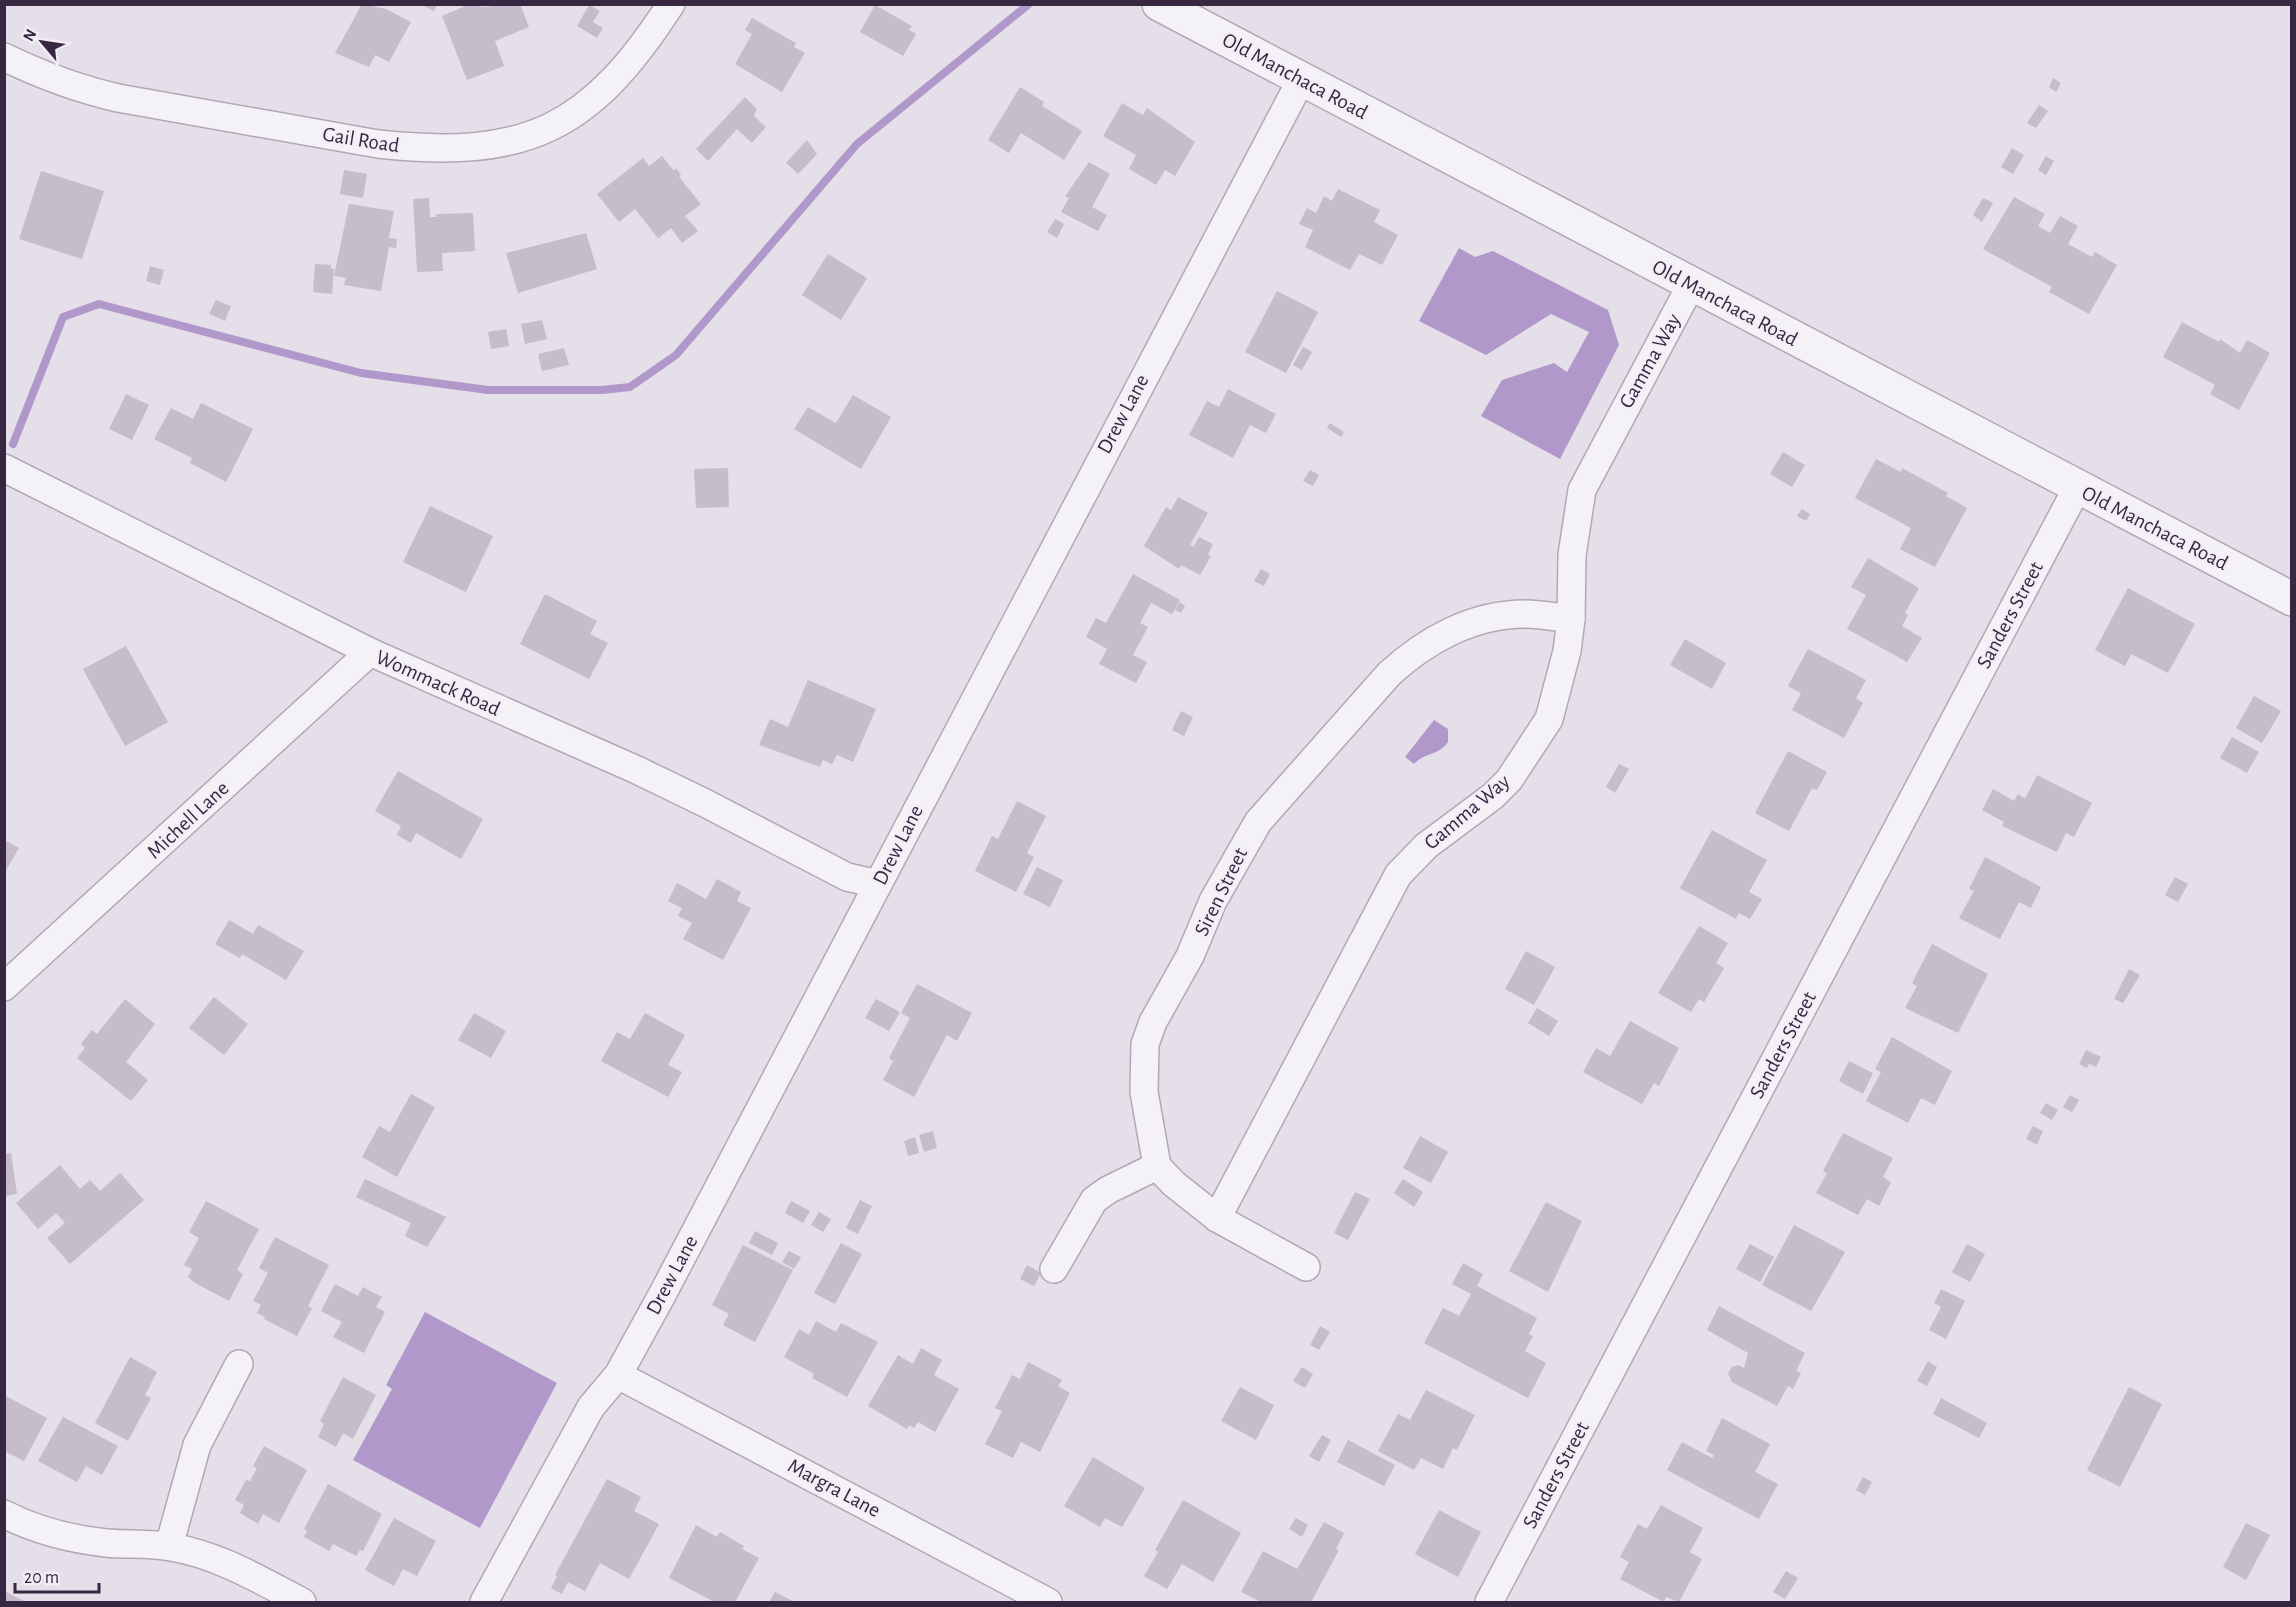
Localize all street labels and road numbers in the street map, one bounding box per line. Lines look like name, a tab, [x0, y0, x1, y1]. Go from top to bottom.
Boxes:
street label: Old Manchaca Road	[1219, 29, 1371, 123]
street label: Gail Road	[321, 124, 401, 156]
street label: Old Manchaca Road	[1649, 256, 1801, 350]
street label: Gamma Way	[1615, 310, 1685, 412]
street label: Drew Lane	[1093, 371, 1153, 457]
street label: Old Manchaca Road	[2078, 482, 2232, 574]
street label: Sanders Street	[1973, 558, 2047, 672]
street label: Wommack Road	[373, 646, 504, 720]
street label: Gamma Way	[1420, 770, 1514, 854]
street label: Michell Lane	[143, 777, 233, 863]
street label: Drew Lane	[869, 802, 927, 888]
street label: Siren Street	[1191, 844, 1251, 939]
street label: Sanders Street	[1746, 988, 1820, 1102]
street label: Drew Lane	[642, 1232, 702, 1318]
street label: Sanders Street	[1519, 1418, 1593, 1532]
street label: Margra Lane	[784, 1455, 884, 1521]

